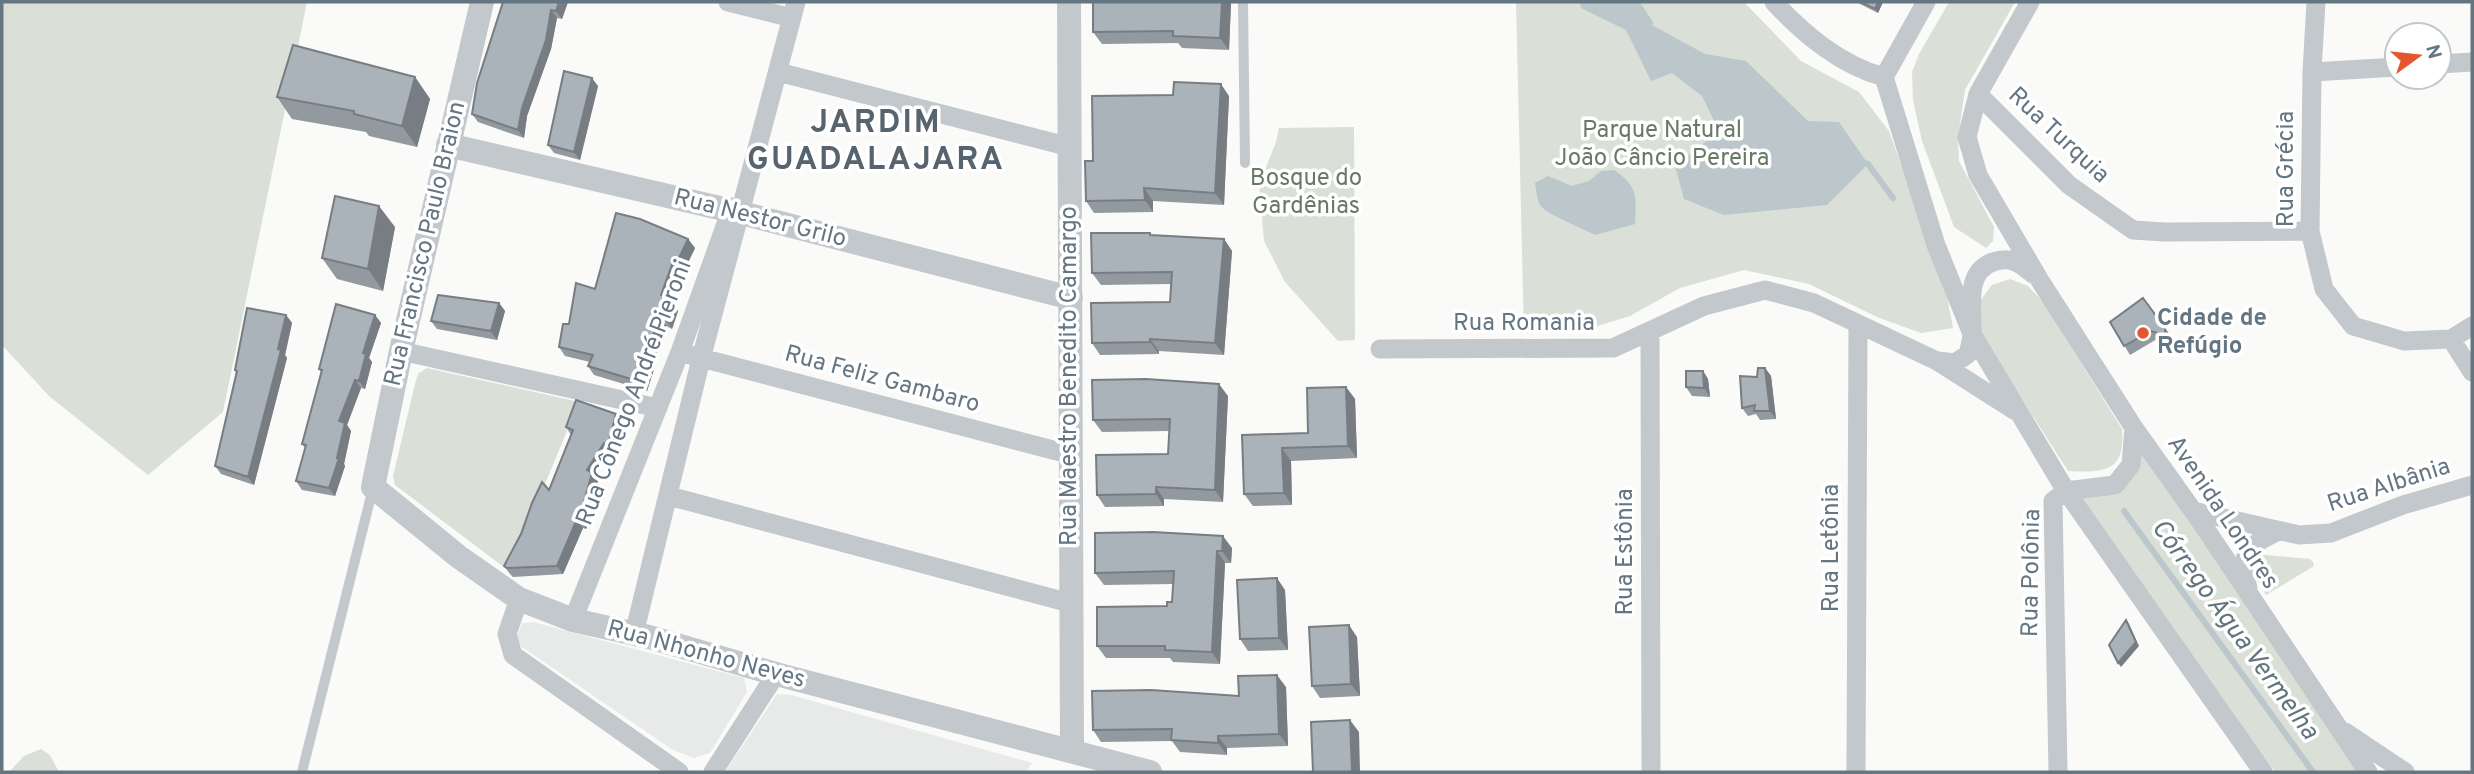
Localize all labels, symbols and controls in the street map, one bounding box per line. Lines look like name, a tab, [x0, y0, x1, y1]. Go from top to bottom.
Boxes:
north arrow	[2383, 21, 2453, 91]
text: N	[2419, 42, 2446, 62]
street label: Rua Turquia	[2001, 81, 2115, 191]
street label: Rua Francisco Paulo Braion	[379, 99, 473, 389]
district label: JARDIM GUADALAJARA	[747, 104, 1005, 181]
street label: Rua Grécia	[2272, 111, 2302, 227]
park label: Parque Natural João Câncio Pereira	[1555, 116, 1769, 174]
park label: Bosque do Gardênias	[1250, 164, 1362, 222]
street label: Rua Nestor Grilo	[671, 183, 849, 255]
street label: Rua Maestro Benedito Camargo	[1055, 206, 1085, 546]
street label: Rua Cônego André Pieroni	[570, 256, 700, 530]
place label: Cidade de Refúgio	[2157, 304, 2267, 362]
street label: Rua Romania	[1453, 309, 1595, 339]
marker: Cidade de Refúgio	[2135, 325, 2151, 341]
street label: Rua Feliz Gambaro	[781, 340, 983, 420]
street label: Avenida Londres	[2160, 431, 2284, 595]
street label: Rua Albânia	[2324, 452, 2454, 520]
street label: Rua Letônia	[1817, 484, 1847, 612]
street label: Rua Estônia	[1611, 488, 1641, 616]
street label: Rua Polônia	[2016, 509, 2048, 637]
water label: Córrego Água Vermelha	[2143, 512, 2327, 747]
street label: Rua Nhonho Neves	[604, 614, 808, 696]

